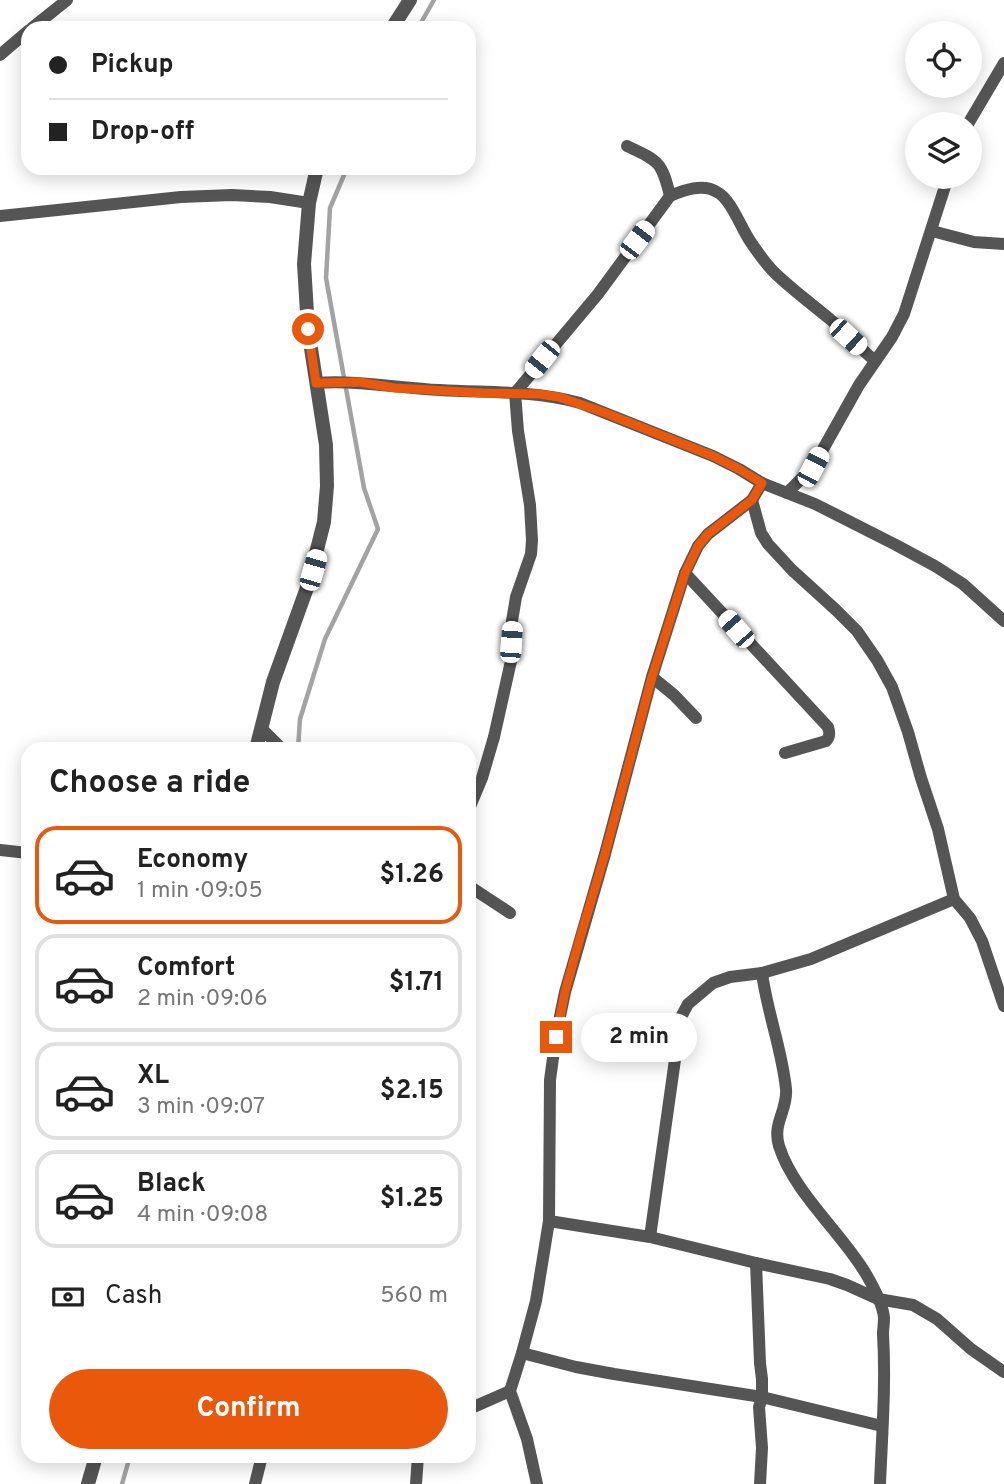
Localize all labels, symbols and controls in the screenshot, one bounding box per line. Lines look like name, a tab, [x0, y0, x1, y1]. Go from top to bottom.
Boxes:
map controls	[905, 21, 982, 189]
button: locate	[905, 21, 982, 98]
text: Pickup	[91, 49, 174, 82]
button: layers	[905, 112, 982, 189]
text: Drop-off	[91, 116, 194, 149]
car	[616, 217, 659, 263]
route start	[292, 313, 324, 345]
car	[826, 315, 871, 359]
car	[521, 336, 564, 382]
car	[794, 444, 833, 490]
car	[298, 547, 329, 593]
car	[715, 606, 758, 652]
car	[500, 620, 523, 664]
text: Choose a ride	[49, 764, 250, 804]
icon: car	[53, 844, 116, 907]
text: Economy	[137, 844, 248, 877]
text: $1.26	[380, 859, 444, 892]
text: 1 min · 09:05	[137, 877, 263, 906]
icon: car	[53, 952, 116, 1015]
text: Comfort	[137, 952, 235, 985]
text: $1.71	[389, 967, 444, 1000]
text: 2 min · 09:06	[137, 985, 268, 1014]
callout: 2 min	[580, 1012, 696, 1062]
route end	[540, 1021, 572, 1053]
text: 2 min	[609, 1023, 669, 1052]
icon: car	[53, 1060, 116, 1123]
text: XL	[137, 1060, 169, 1093]
text: $2.15	[380, 1075, 444, 1108]
text: 3 min · 09:07	[137, 1093, 265, 1122]
icon: car	[53, 1168, 116, 1231]
text: Black	[137, 1168, 206, 1201]
text: $1.25	[380, 1183, 444, 1216]
text: 4 min · 09:08	[137, 1201, 268, 1230]
icon: cash	[49, 1278, 87, 1316]
text: Cash	[105, 1280, 162, 1313]
text: 560 m	[380, 1282, 448, 1311]
button: Confirm	[49, 1369, 448, 1449]

